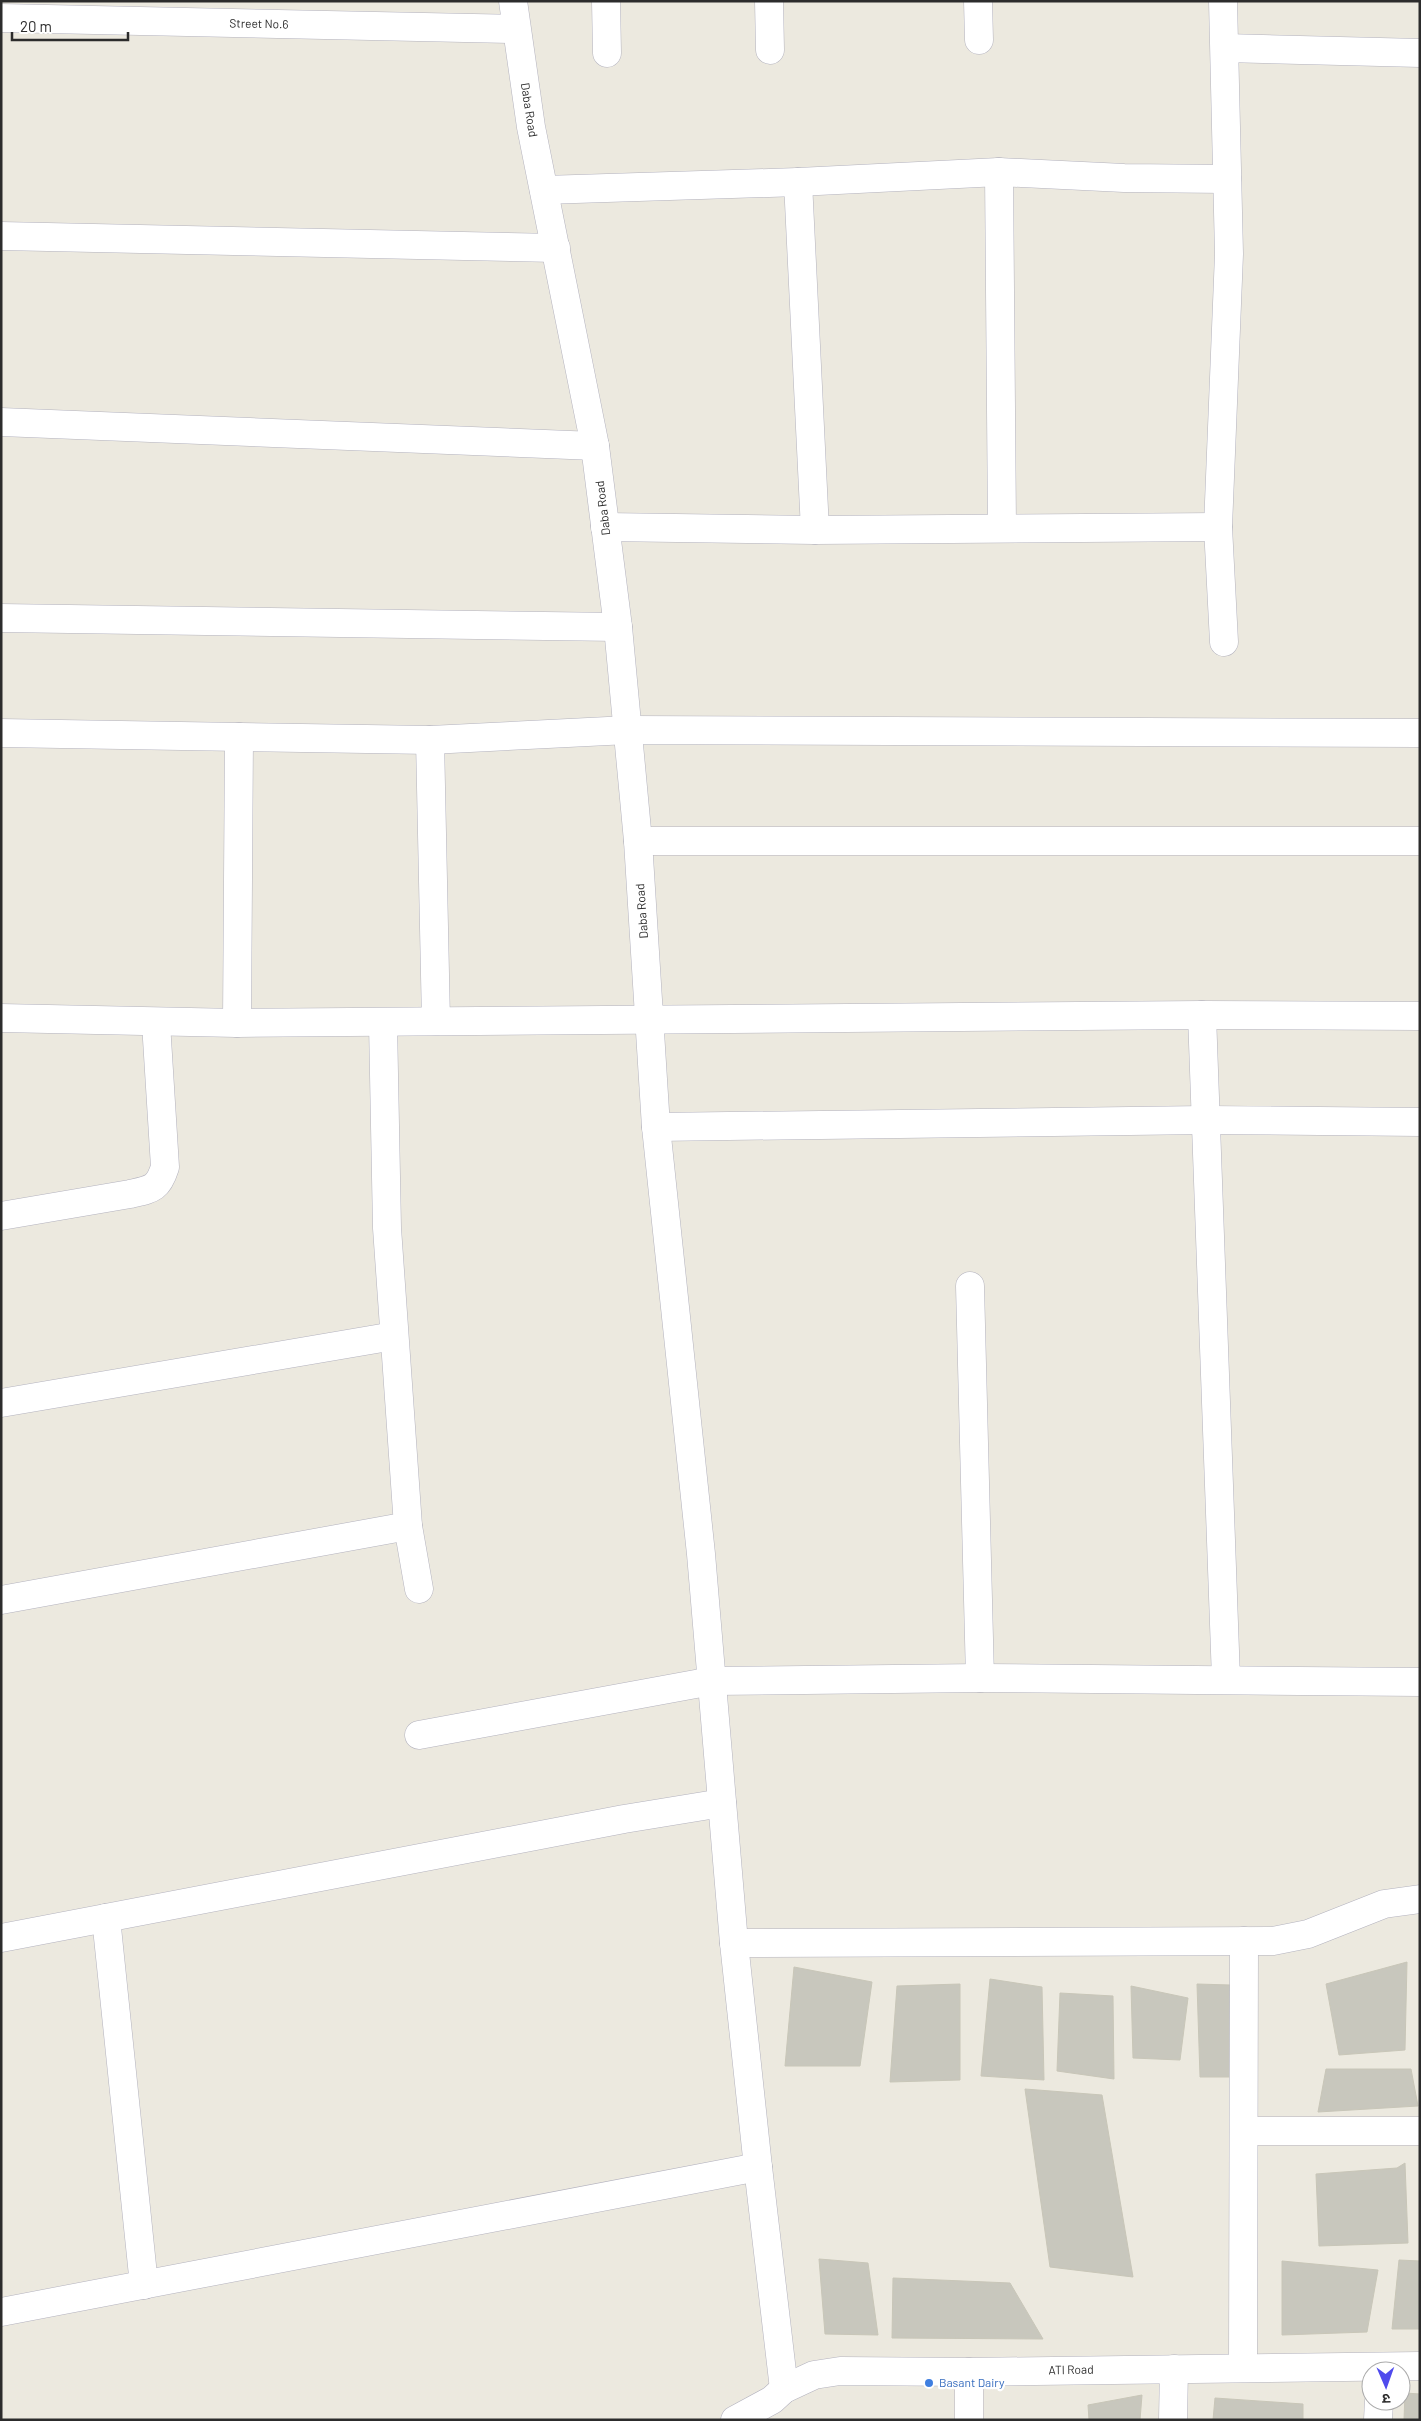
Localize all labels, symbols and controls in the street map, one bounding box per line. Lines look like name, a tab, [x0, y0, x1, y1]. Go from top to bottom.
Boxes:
scale bar	[12, 10, 129, 42]
street label: Street No.6	[229, 15, 289, 31]
text: 20 m	[20, 17, 52, 35]
street label: Daba Road	[519, 82, 541, 138]
street label: Daba Road	[592, 480, 612, 536]
street label: Daba Road	[632, 883, 650, 939]
north arrow	[1361, 2361, 1411, 2411]
street label: ATI Road	[1048, 2362, 1094, 2376]
place label: Basant Dairy	[939, 2375, 1005, 2389]
marker: Basant Dairy	[923, 2377, 935, 2389]
text: उ	[1381, 2391, 1391, 2408]

